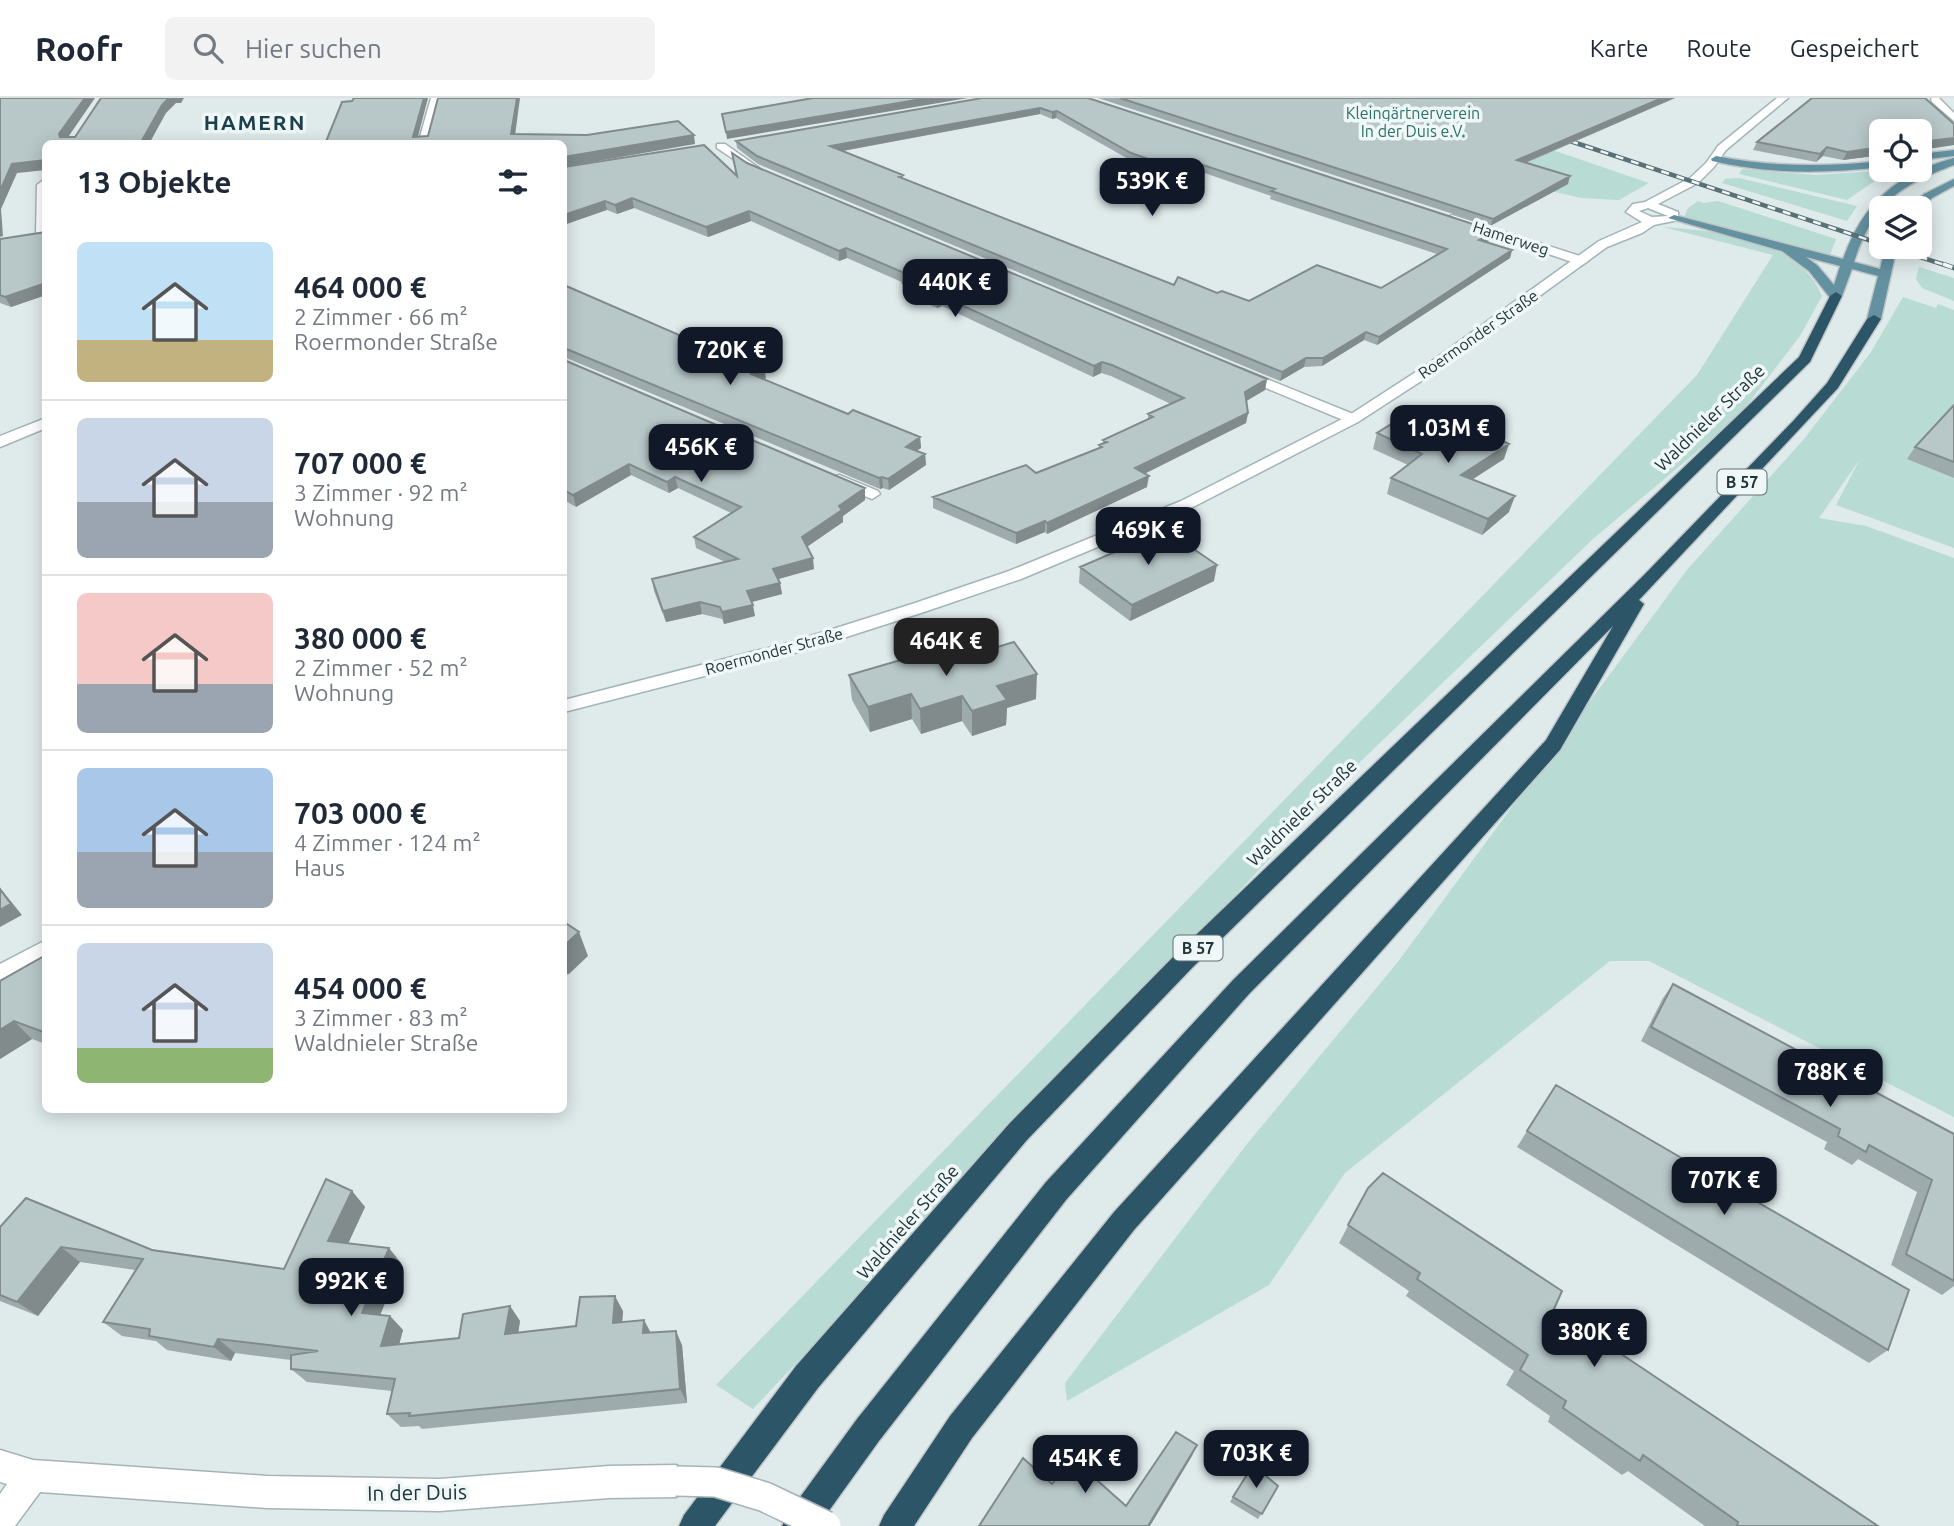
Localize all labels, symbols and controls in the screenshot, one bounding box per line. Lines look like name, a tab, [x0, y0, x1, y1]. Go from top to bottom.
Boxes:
search box	[165, 17, 655, 80]
icon: search	[189, 29, 227, 67]
text: Roofr	[35, 30, 123, 67]
text: Hier suchen	[245, 34, 382, 63]
text: Karte	[1590, 35, 1648, 62]
text: Route	[1686, 35, 1752, 62]
text: Gespeichert	[1790, 35, 1919, 62]
park label: Kleingärtnerverein In der Duis e.V.	[1346, 104, 1480, 140]
district label: HAMERN	[204, 110, 306, 134]
map controls	[1869, 119, 1932, 259]
button: locate	[1869, 119, 1932, 182]
pin: 539K €	[1095, 158, 1209, 218]
icon: filters	[494, 163, 532, 201]
text: 13 Objekte	[77, 165, 232, 199]
text: 539K €	[1116, 168, 1188, 193]
button: layers	[1869, 196, 1932, 259]
street label: Hamerweg	[1471, 217, 1551, 259]
pin: 440K €	[898, 260, 1012, 319]
text: 440K €	[919, 269, 991, 294]
icon: home	[133, 270, 217, 354]
text: 464 000 €	[294, 270, 427, 304]
street label: Roermonder Straße	[1415, 286, 1541, 382]
text: 2 Zimmer · 66 m²	[294, 304, 468, 329]
pin: 720K €	[673, 328, 787, 387]
text: Roermonder Straße	[294, 329, 498, 354]
text: 720K €	[694, 337, 766, 362]
street label: Waldnieler Straße	[1650, 360, 1768, 475]
pin: 1.03M €	[1383, 406, 1513, 465]
text: 1.03M €	[1406, 415, 1490, 440]
pin: 456K €	[644, 424, 758, 484]
text: 456K €	[665, 434, 737, 459]
icon: home	[133, 446, 217, 530]
text: 707 000 €	[294, 446, 427, 480]
road number: B 57	[1718, 470, 1766, 494]
text: 3 Zimmer · 92 m²	[294, 480, 468, 505]
text: Wohnung	[294, 505, 394, 530]
pin: 469K €	[1091, 508, 1205, 567]
text: 469K €	[1112, 517, 1184, 542]
pin: 464K €	[889, 618, 1003, 678]
icon: home	[133, 621, 217, 705]
text: 380 000 €	[294, 621, 427, 655]
street label: Roermonder Straße	[703, 624, 845, 678]
text: 464K €	[910, 628, 982, 653]
text: 2 Zimmer · 52 m²	[294, 655, 468, 680]
text: Wohnung	[294, 680, 394, 705]
street label: Waldnieler Straße	[1242, 755, 1360, 870]
icon: home	[133, 796, 217, 880]
text: 703 000 €	[294, 796, 427, 830]
text: 4 Zimmer · 124 m²	[294, 830, 481, 855]
text: Haus	[294, 855, 345, 880]
road number: B 57	[1174, 936, 1222, 960]
icon: home	[133, 971, 217, 1055]
text: 454 000 €	[294, 971, 427, 1005]
text: 3 Zimmer · 83 m²	[294, 1005, 468, 1030]
text: Waldnieler Straße	[294, 1030, 478, 1055]
pin: 788K €	[1773, 1049, 1887, 1109]
text: 788K €	[1794, 1059, 1866, 1084]
pin: 707K €	[1667, 1158, 1781, 1217]
street label: Waldnieler Straße	[852, 1160, 962, 1282]
text: 707K €	[1688, 1167, 1760, 1192]
pin: 992K €	[294, 1258, 408, 1318]
text: 992K €	[315, 1268, 387, 1293]
pin: 380K €	[1537, 1310, 1651, 1369]
text: 380K €	[1558, 1319, 1630, 1344]
pin: 703K €	[1199, 1430, 1313, 1490]
pin: 454K €	[1028, 1436, 1142, 1495]
text: 703K €	[1220, 1440, 1292, 1465]
text: 454K €	[1049, 1445, 1121, 1470]
street label: In der Duis	[367, 1479, 467, 1505]

